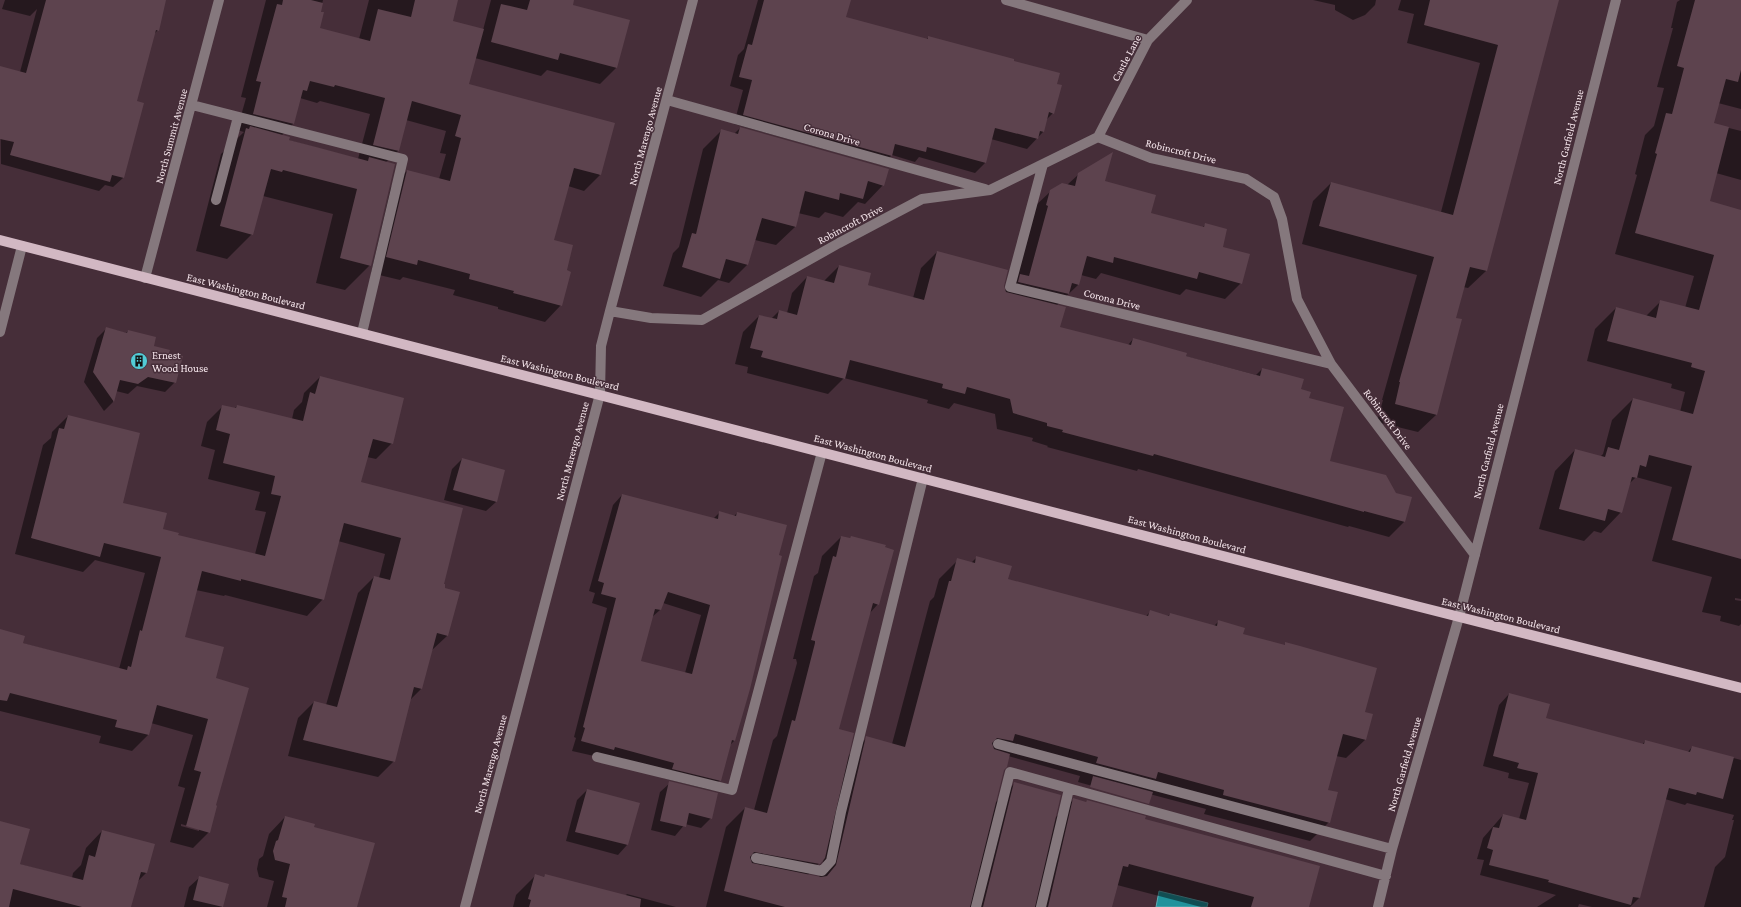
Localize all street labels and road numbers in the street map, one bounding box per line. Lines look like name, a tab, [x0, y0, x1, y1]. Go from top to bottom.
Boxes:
street label: Castle Lane	[1109, 33, 1143, 83]
street label: North Marengo Avenue	[626, 85, 665, 187]
street label: North Summit Avenue	[153, 87, 189, 185]
street label: North Garfield Avenue	[1550, 88, 1586, 186]
street label: Corona Drive	[802, 120, 862, 148]
street label: Robincroft Drive	[1144, 136, 1218, 166]
street label: Robincroft Drive	[815, 202, 885, 246]
street label: East Washington Boulevard	[185, 270, 307, 313]
street label: Corona Drive	[1082, 286, 1142, 312]
street label: East Washington Boulevard	[499, 351, 621, 394]
street label: Robincroft Drive	[1361, 386, 1415, 452]
street label: North Marengo Avenue	[553, 400, 592, 502]
street label: North Garfield Avenue	[1470, 402, 1506, 500]
street label: East Washington Boulevard	[812, 431, 934, 476]
street label: East Washington Boulevard	[1126, 512, 1248, 557]
street label: East Washington Boulevard	[1440, 594, 1562, 637]
street label: North Marengo Avenue	[471, 713, 510, 815]
street label: North Garfield Avenue	[1385, 715, 1423, 813]

